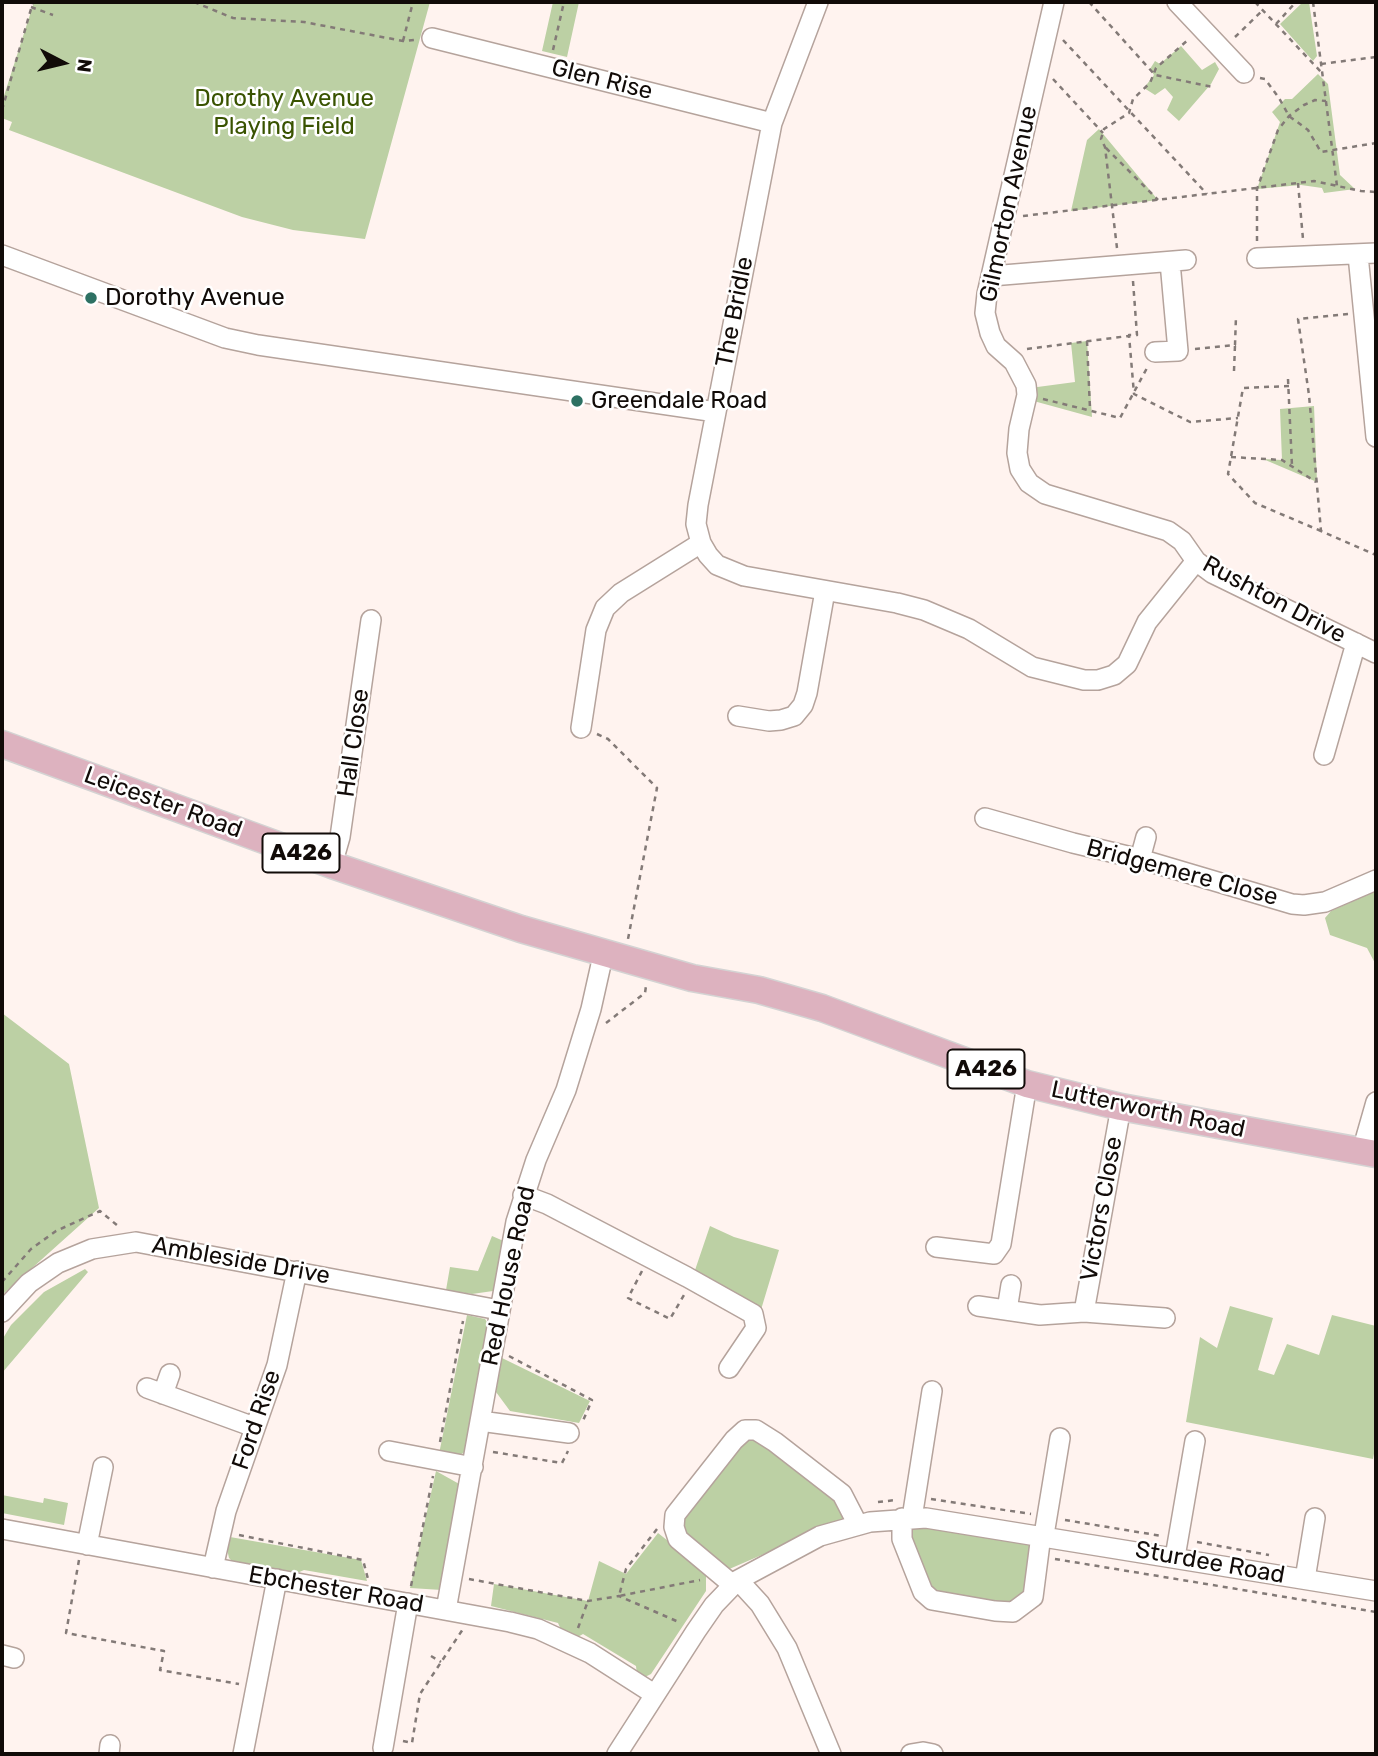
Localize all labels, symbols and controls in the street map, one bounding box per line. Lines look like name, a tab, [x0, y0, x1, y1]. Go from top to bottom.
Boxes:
north arrow	[28, 28, 98, 98]
street label: Glen Rise	[548, 54, 656, 106]
text: N	[72, 57, 97, 74]
park label: Dorothy Avenue Playing Field	[194, 85, 374, 141]
street label: Gilmorton Avenue	[974, 103, 1044, 305]
street label: The Bridle	[710, 254, 760, 370]
place label: Dorothy Avenue	[105, 284, 285, 312]
marker: Dorothy Avenue	[83, 290, 99, 306]
place label: Greendale Road	[591, 387, 767, 415]
marker: Greendale Road	[569, 393, 585, 409]
street label: Rushton Drive	[1197, 550, 1351, 650]
street label: Hall Close	[332, 687, 376, 799]
street label: Leicester Road	[80, 761, 246, 845]
road number: A426	[262, 834, 340, 873]
street label: Bridgemere Close	[1083, 834, 1281, 912]
road number: A426	[948, 1050, 1024, 1088]
street label: Lutterworth Road	[1048, 1075, 1248, 1145]
street label: Victors Close	[1075, 1134, 1129, 1284]
street label: Red House Road	[476, 1184, 542, 1368]
street label: Ambleside Drive	[150, 1231, 332, 1291]
street label: Ford Rise	[226, 1366, 288, 1474]
street label: Sturdee Road	[1133, 1536, 1287, 1590]
street label: Ebchester Road	[246, 1560, 426, 1620]

